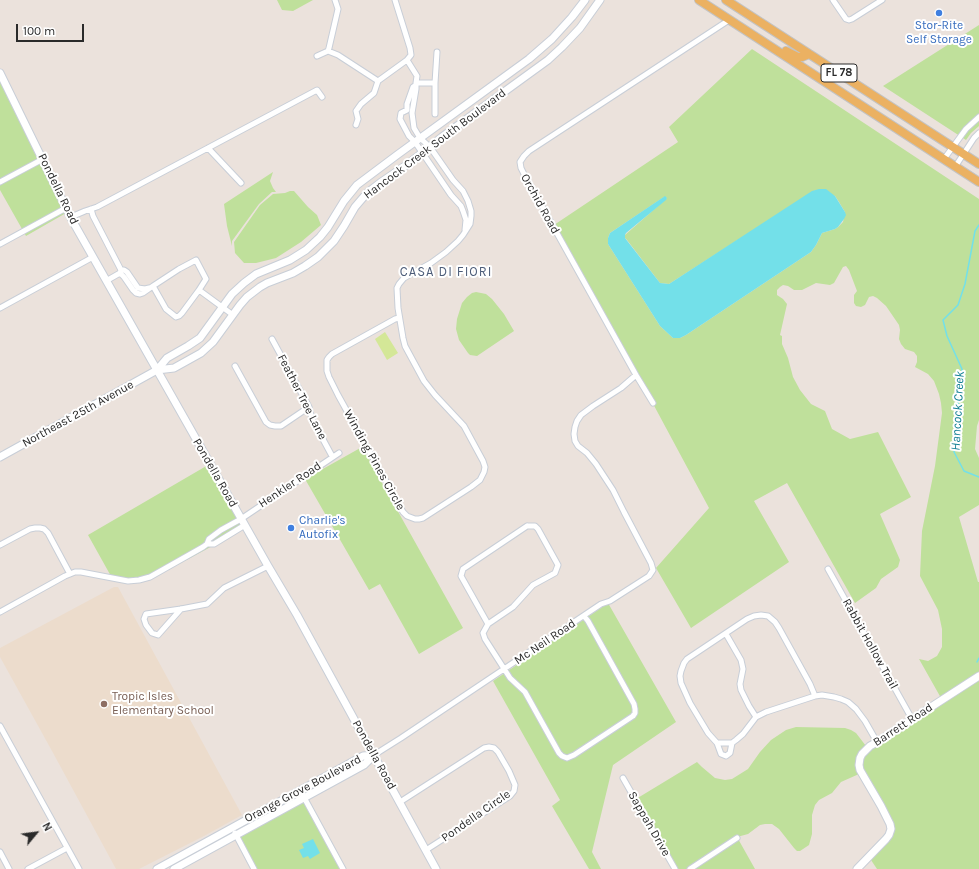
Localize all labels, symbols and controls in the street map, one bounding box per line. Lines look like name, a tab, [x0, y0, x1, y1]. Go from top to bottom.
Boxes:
marker: Stor-Rite Self Storage	[934, 8, 944, 18]
scale bar	[18, 16, 86, 42]
place label: Stor-Rite Self Storage	[906, 19, 972, 47]
text: 100 m	[23, 24, 55, 38]
road number: FL 78	[821, 64, 857, 82]
street label: Hancock Creek South Boulevard	[361, 86, 509, 202]
street label: Pondella Road	[35, 151, 81, 227]
street label: Orchid Road	[518, 171, 562, 237]
district label: CASA DI FIORI	[400, 264, 492, 280]
street label: Feather Tree Lane	[274, 352, 330, 442]
water label: Hancock Creek	[948, 371, 968, 451]
street label: Northeast 25th Avenue	[20, 377, 136, 451]
street label: Winding Pines Circle	[340, 407, 408, 513]
street label: Pondella Road	[189, 436, 241, 510]
street label: Henkler Road	[256, 459, 324, 511]
place label: Charlie's Autofix	[299, 514, 346, 542]
marker: Charlie's Autofix	[286, 523, 296, 533]
street label: Rabbit Hollow Trail	[839, 596, 901, 692]
street label: Mc Neil Road	[512, 616, 578, 668]
place label: Tropic Isles Elementary School	[112, 690, 214, 718]
marker: Tropic Isles Elementary School	[99, 699, 109, 709]
street label: Barrett Road	[870, 700, 936, 750]
street label: Pondella Road	[349, 718, 399, 792]
street label: Orange Grove Boulevard	[242, 752, 364, 826]
street label: Pondella Circle	[439, 787, 513, 845]
street label: Sappah Drive	[625, 789, 673, 859]
north arrow	[16, 813, 56, 853]
text: N	[39, 820, 55, 834]

